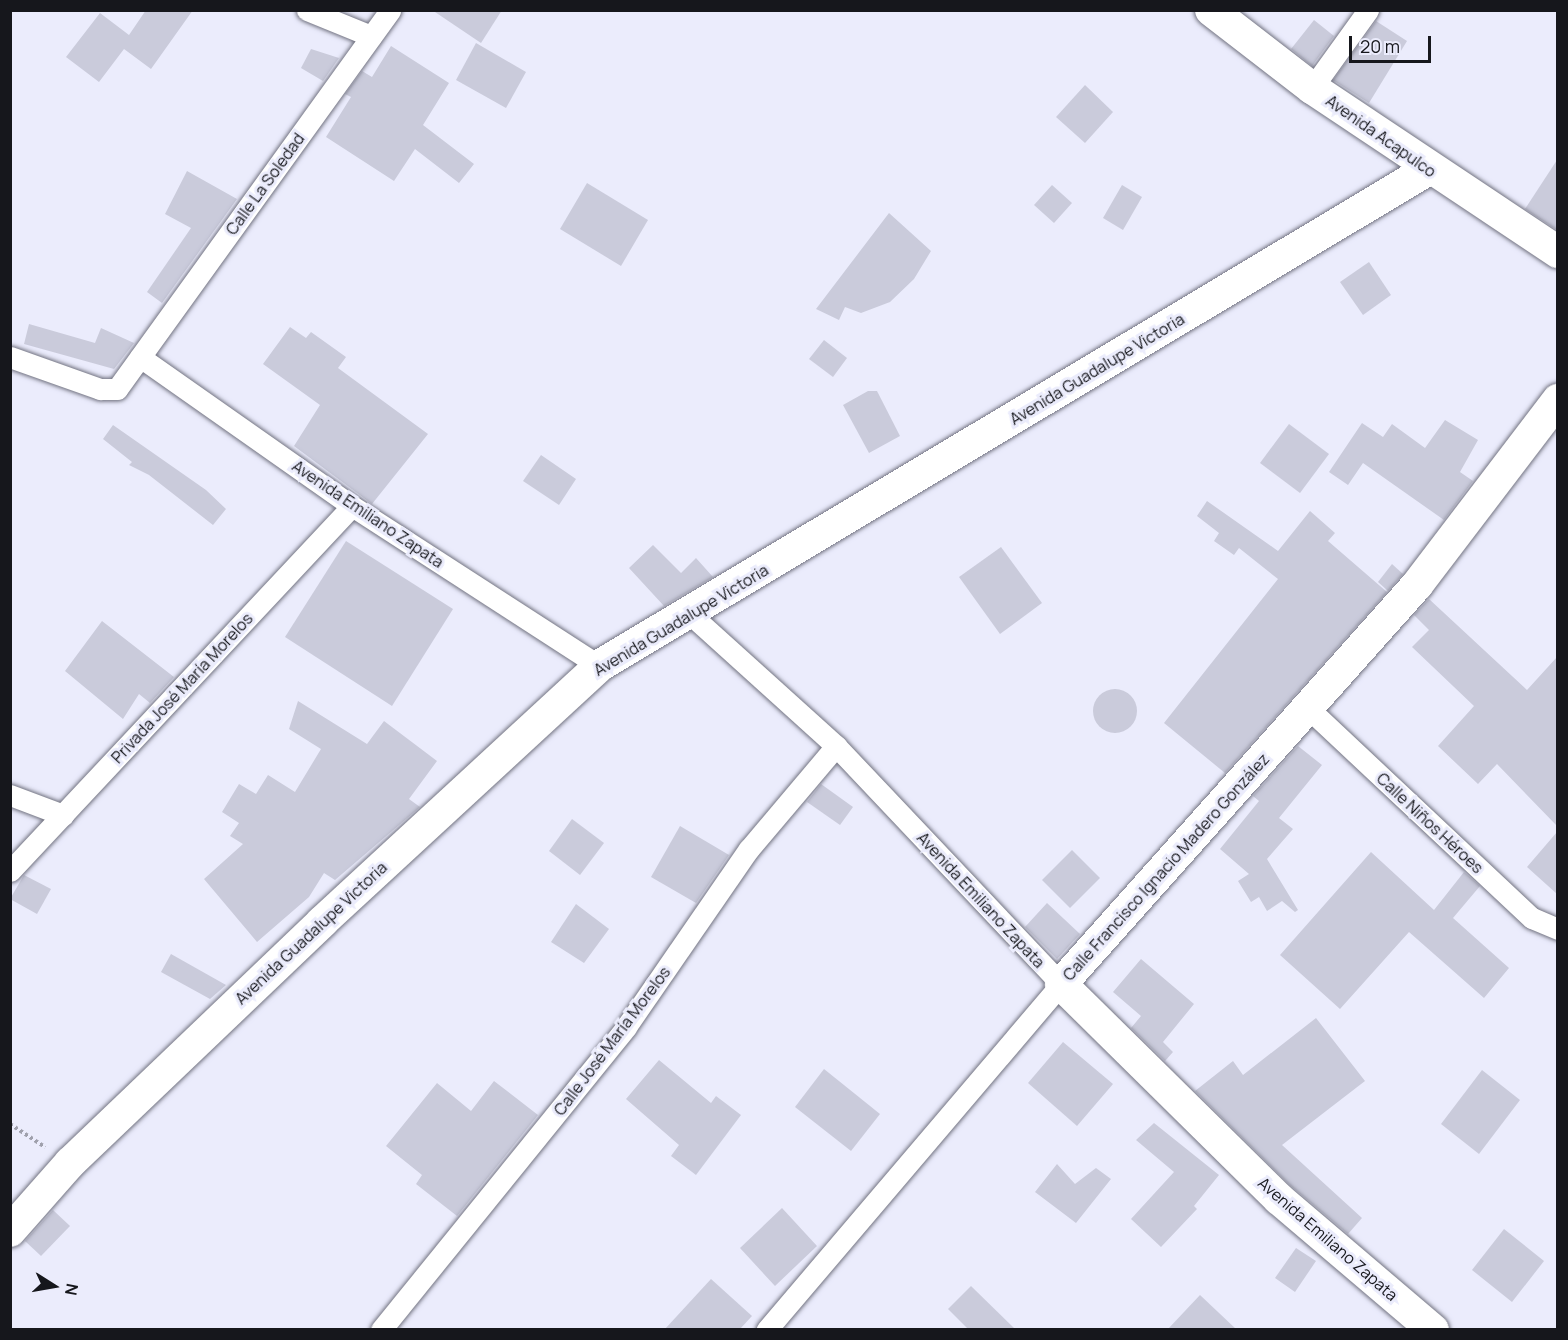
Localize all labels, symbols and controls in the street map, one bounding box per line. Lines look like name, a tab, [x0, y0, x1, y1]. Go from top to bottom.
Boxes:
scale bar	[1352, 24, 1434, 62]
text: 20 m	[1360, 34, 1400, 58]
street label: Avenida Acapulco	[1322, 91, 1440, 181]
street label: Calle La Soledad	[222, 129, 308, 239]
street label: Avenida Guadalupe Victoria	[1006, 309, 1188, 429]
street label: Avenida Emiliano Zapata	[289, 456, 447, 572]
street label: Avenida Guadalupe Victoria	[590, 560, 772, 680]
street label: Privada José María Morelos	[107, 609, 257, 767]
street label: Calle Francisco Ignacio Madero González	[1059, 749, 1273, 985]
street label: Calle Niños Héroes	[1373, 769, 1487, 877]
street label: Avenida Emiliano Zapata	[913, 828, 1049, 972]
street label: Avenida Guadalupe Victoria	[231, 858, 391, 1008]
street label: Calle José María Morelos	[550, 963, 674, 1119]
street label: Avenida Emiliano Zapata	[1254, 1173, 1402, 1305]
north arrow	[24, 1256, 84, 1316]
text: N	[60, 1282, 84, 1297]

